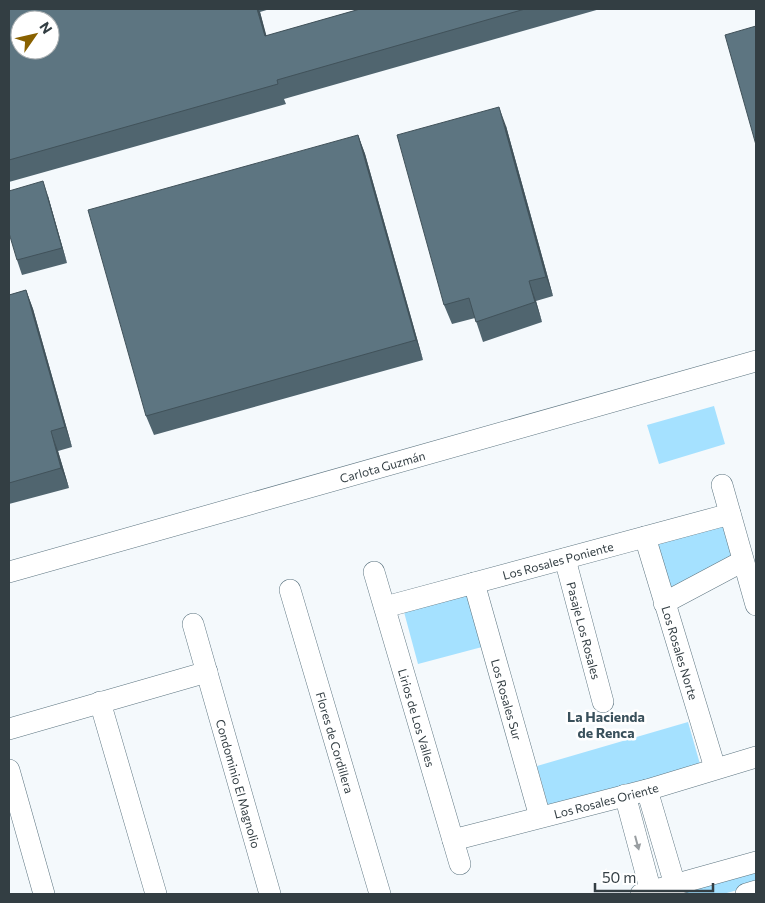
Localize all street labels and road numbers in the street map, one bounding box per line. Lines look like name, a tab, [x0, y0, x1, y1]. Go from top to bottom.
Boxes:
street label: Carlota Guzmán	[338, 448, 427, 485]
street label: Los Rosales Poniente	[501, 539, 615, 582]
street label: Pasaje Los Rosales	[564, 580, 604, 681]
street label: Los Rosales Norte	[659, 604, 701, 702]
street label: Los Rosales Sur	[489, 657, 525, 742]
street label: Lirios de Los Valles	[396, 667, 438, 769]
street label: Flores de Cordillera	[314, 690, 357, 795]
street label: Condominio El Magnolio	[213, 718, 264, 850]
street label: Los Rosales Oriente	[552, 780, 660, 821]

